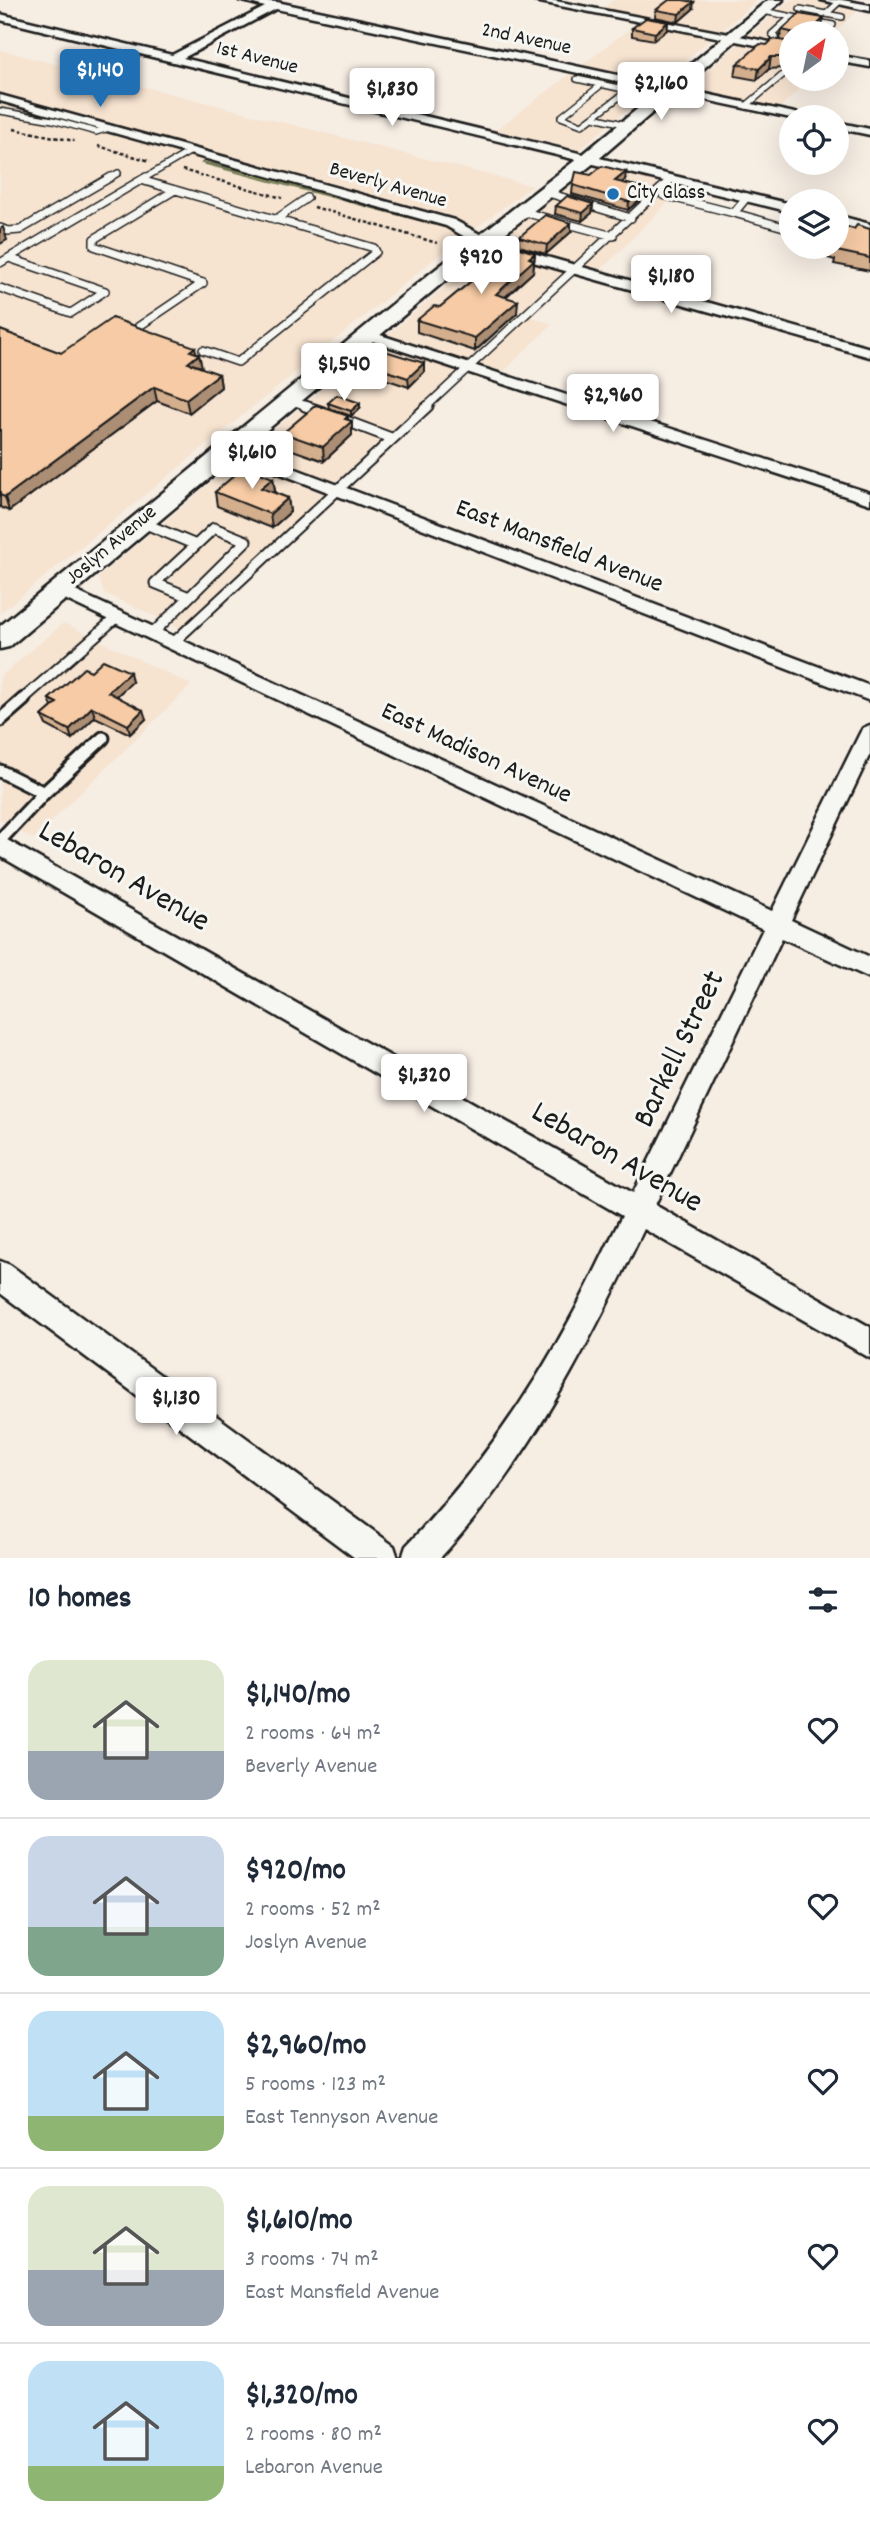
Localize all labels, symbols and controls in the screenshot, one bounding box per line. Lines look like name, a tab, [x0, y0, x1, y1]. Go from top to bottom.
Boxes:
street label: 2nd Avenue	[478, 16, 574, 64]
north arrow	[779, 21, 849, 91]
map controls	[779, 21, 849, 259]
street label: 1st Avenue	[213, 34, 301, 84]
pin: $1,140	[43, 50, 157, 109]
text: $1,140	[76, 55, 124, 88]
pin: $2,160	[604, 62, 718, 122]
pin: $1,830	[335, 68, 449, 128]
text: $2,160	[634, 68, 688, 101]
text: $1,830	[365, 74, 419, 107]
button: locate	[779, 105, 849, 175]
street label: Beverly Avenue	[326, 155, 450, 217]
place label: City Glass	[627, 179, 705, 209]
marker: City Glass	[605, 186, 621, 202]
button: layers	[779, 189, 849, 259]
pin: $920	[440, 236, 522, 296]
text: $920	[459, 242, 503, 275]
pin: $1,180	[614, 256, 728, 315]
text: $1,180	[647, 261, 695, 294]
pin: $1,540	[287, 344, 401, 403]
text: $1,540	[317, 349, 371, 382]
pin: $2,960	[556, 374, 670, 434]
text: $2,960	[583, 380, 643, 413]
pin: $1,610	[195, 432, 309, 491]
text: $1,610	[227, 437, 277, 470]
street label: East Mansfield Avenue	[450, 490, 668, 604]
street label: Joslyn Avenue	[60, 499, 164, 593]
street label: East Madison Avenue	[375, 694, 577, 814]
street label: Lebaron Avenue	[28, 810, 218, 946]
street label: Barkell Street	[623, 964, 739, 1136]
pin: $1,320	[367, 1054, 481, 1114]
text: $1,320	[397, 1060, 451, 1093]
street label: Lebaron Avenue	[521, 1091, 711, 1227]
pin: $1,130	[119, 1378, 233, 1437]
text: $1,130	[152, 1383, 200, 1416]
text: 10 homes	[28, 1579, 131, 1622]
icon: filters	[804, 1581, 842, 1619]
text: $1,140/mo	[245, 1675, 350, 1718]
icon: home	[84, 1688, 168, 1772]
icon: heart	[804, 1711, 842, 1749]
text: 2 rooms · 64 m²	[245, 1718, 381, 1751]
text: Beverly Avenue	[245, 1751, 377, 1784]
text: $920/mo	[245, 1851, 346, 1894]
icon: home	[84, 1864, 168, 1948]
icon: heart	[804, 1887, 842, 1925]
text: 2 rooms · 52 m²	[245, 1894, 381, 1927]
text: Joslyn Avenue	[245, 1927, 367, 1960]
text: $2,960/mo	[245, 2026, 366, 2069]
icon: home	[84, 2039, 168, 2123]
icon: heart	[804, 2062, 842, 2100]
text: 5 rooms · 123 m²	[245, 2069, 386, 2102]
text: East Tennyson Avenue	[245, 2102, 438, 2135]
text: $1,610/mo	[245, 2201, 353, 2244]
icon: home	[84, 2214, 168, 2298]
icon: heart	[804, 2237, 842, 2275]
text: 3 rooms · 74 m²	[245, 2244, 379, 2277]
text: East Mansfield Avenue	[245, 2277, 439, 2310]
text: $1,320/mo	[245, 2376, 358, 2419]
icon: home	[84, 2389, 168, 2473]
icon: heart	[804, 2412, 842, 2450]
text: 2 rooms · 80 m²	[245, 2419, 382, 2452]
text: Lebaron Avenue	[245, 2452, 383, 2485]

